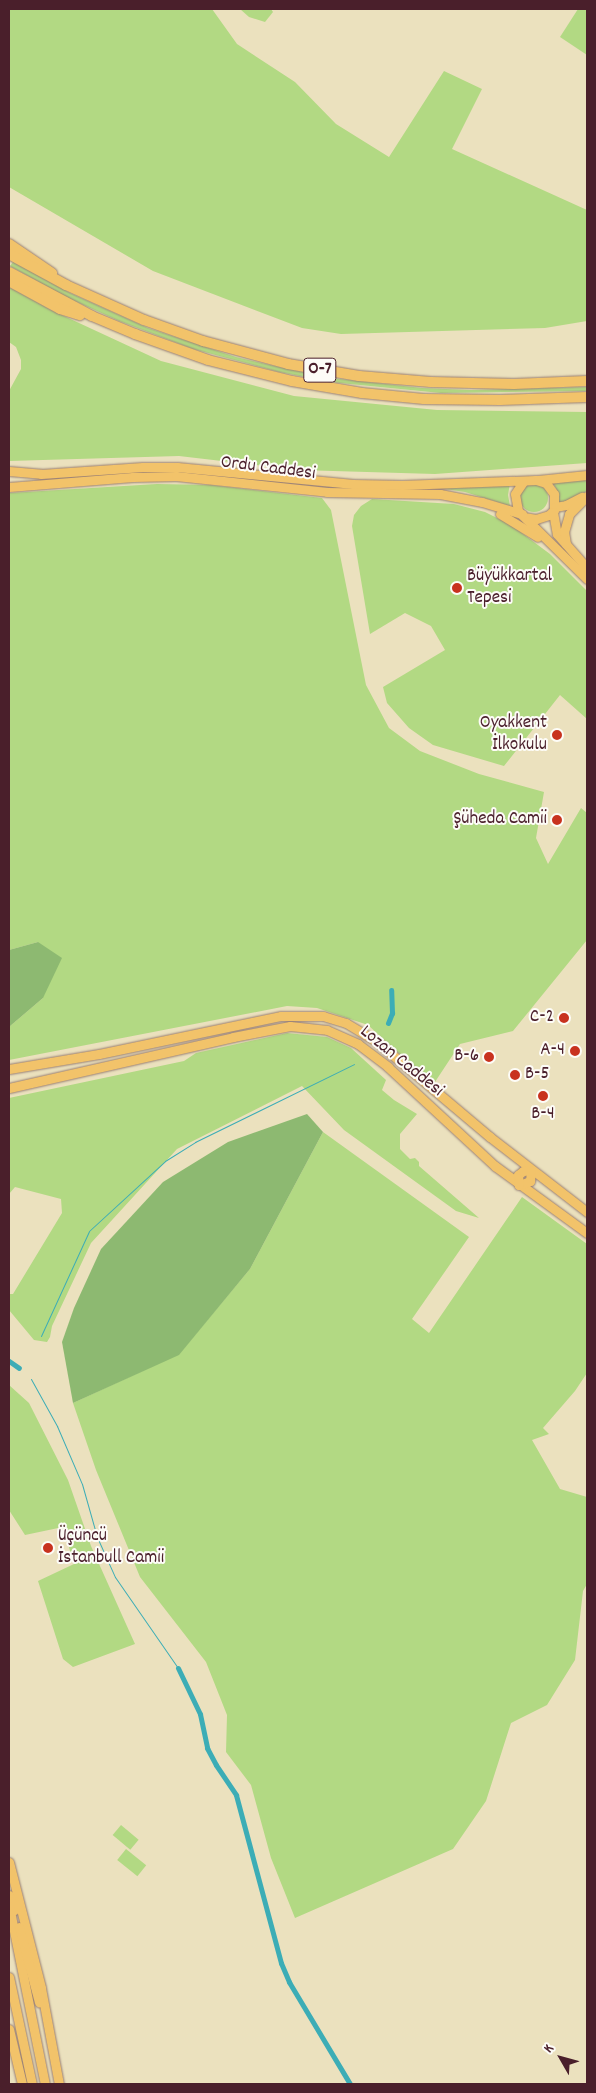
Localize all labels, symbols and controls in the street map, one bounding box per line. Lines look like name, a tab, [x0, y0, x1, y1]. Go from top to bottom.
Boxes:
road number: O-7	[302, 354, 338, 386]
street label: Ordu Caddesi	[219, 452, 317, 486]
place label: Büyükkartal Tepesi	[467, 566, 552, 610]
marker: Büyükkartal Tepesi	[451, 582, 463, 594]
place label: Oyakkent İlkokulu	[480, 713, 547, 757]
marker: Oyakkent İlkokulu	[551, 729, 563, 741]
place label: Şüheda Camii	[453, 809, 547, 831]
marker: Şüheda Camii	[551, 814, 563, 826]
place label: C-2	[530, 1007, 554, 1029]
marker: C-2	[558, 1012, 570, 1024]
street label: Lozan Caddesi	[354, 1021, 448, 1103]
place label: A-4	[540, 1040, 565, 1062]
marker: A-4	[569, 1045, 581, 1057]
place label: B-6	[454, 1046, 479, 1068]
marker: B-6	[483, 1051, 495, 1063]
place label: B-5	[525, 1064, 549, 1086]
marker: B-5	[509, 1069, 521, 1081]
marker: B-4	[537, 1090, 549, 1102]
place label: B-4	[531, 1104, 555, 1126]
place label: Üçüncü İstanbull Camii	[58, 1526, 164, 1570]
marker: Üçüncü İstanbull Camii	[42, 1542, 54, 1554]
north arrow	[536, 2033, 586, 2083]
text: K	[539, 2040, 559, 2057]

